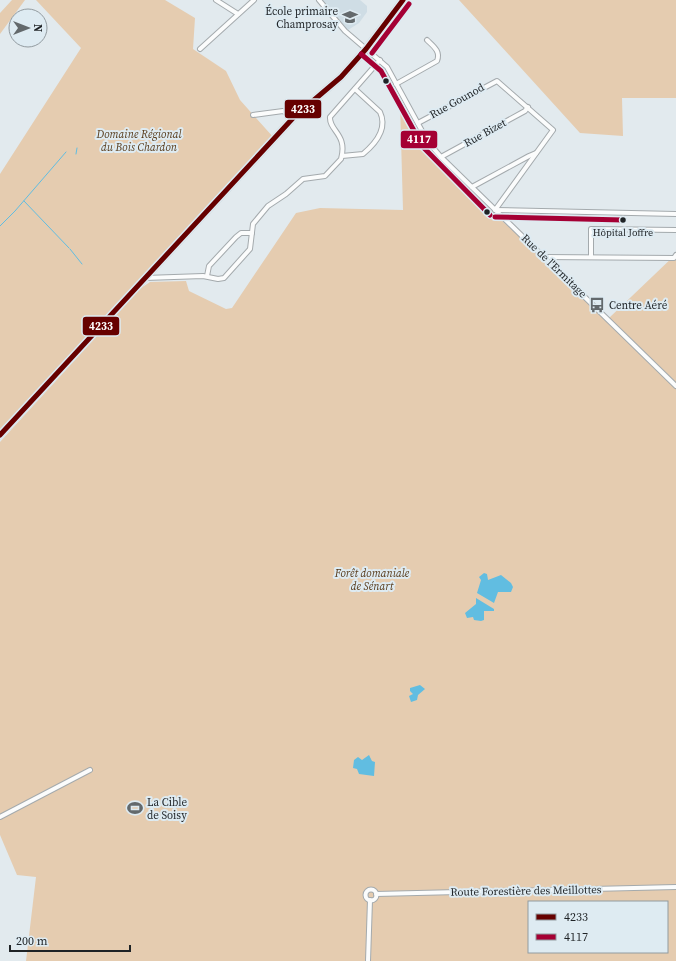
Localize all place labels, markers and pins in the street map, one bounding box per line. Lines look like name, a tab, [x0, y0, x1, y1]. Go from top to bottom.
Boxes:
place label: École primaire Champrosay	[265, 4, 338, 32]
school or university icon: École primaire Champrosay	[341, 8, 359, 26]
unlabelled marker	[381, 76, 391, 86]
unlabelled marker	[482, 207, 492, 217]
marker: Hôpital Joffre	[618, 215, 628, 225]
place label: Hôpital Joffre	[593, 226, 653, 239]
bus stop icon: Centre Aéré	[588, 296, 606, 314]
place label: Centre Aéré	[609, 298, 668, 313]
place label: La Cible de Soisy	[147, 795, 187, 823]
sports icon: La Cible de Soisy	[126, 799, 144, 817]

